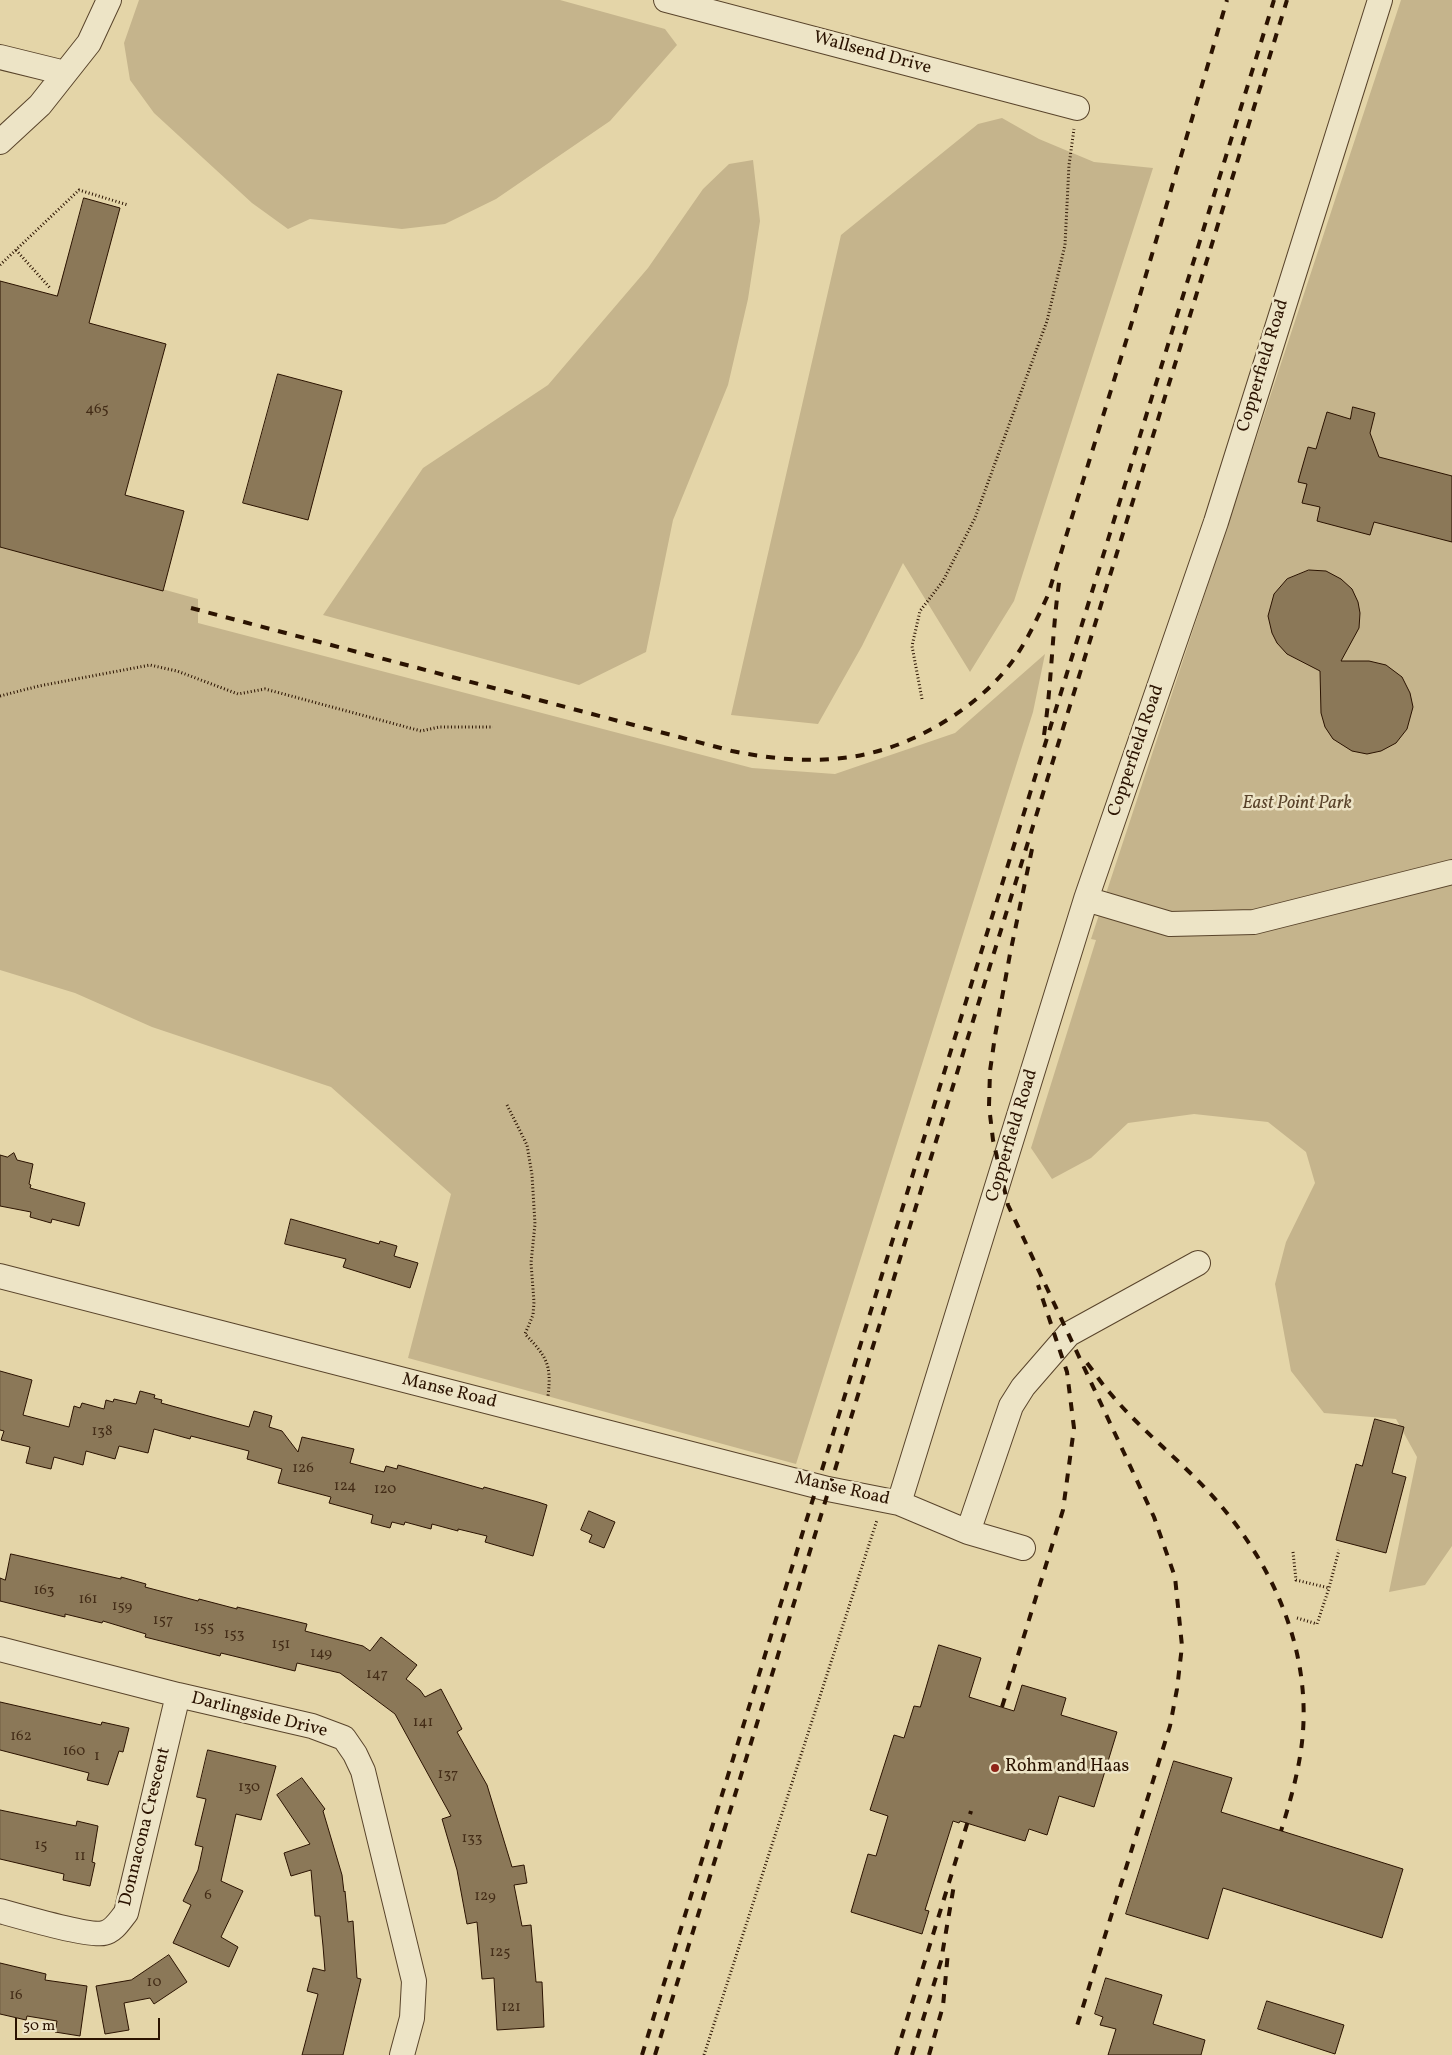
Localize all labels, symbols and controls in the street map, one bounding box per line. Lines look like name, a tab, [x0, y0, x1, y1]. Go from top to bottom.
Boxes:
street label: Wallsend Drive	[811, 28, 933, 80]
street label: Copperfield Road	[1234, 297, 1294, 435]
house number: 465	[85, 401, 109, 419]
street label: Copperfield Road	[1104, 682, 1170, 820]
park label: East Point Park	[1242, 794, 1352, 816]
street label: Copperfield Road	[983, 1067, 1043, 1205]
street label: Manse Road	[399, 1370, 499, 1414]
house number: 138	[91, 1423, 113, 1441]
house number: 126	[292, 1460, 314, 1478]
street label: Manse Road	[792, 1469, 892, 1511]
house number: 124	[334, 1478, 356, 1496]
house number: 120	[374, 1481, 396, 1499]
house number: 163	[34, 1582, 54, 1600]
house number: 161	[78, 1591, 98, 1609]
house number: 159	[112, 1598, 132, 1616]
house number: 157	[153, 1612, 173, 1630]
house number: 155	[194, 1619, 214, 1637]
house number: 153	[224, 1626, 244, 1644]
house number: 151	[272, 1636, 290, 1654]
house number: 149	[310, 1645, 332, 1663]
house number: 147	[366, 1666, 388, 1684]
street label: Darlingside Drive	[189, 1689, 329, 1743]
house number: 141	[413, 1714, 433, 1732]
house number: 162	[10, 1728, 32, 1746]
house number: 160	[63, 1743, 85, 1761]
street label: Donnacona Crescent	[116, 1745, 176, 1909]
house number: 1	[94, 1748, 100, 1766]
place label: Rohm and Haas	[1005, 1757, 1129, 1779]
marker: Rohm and Haas	[989, 1762, 1001, 1774]
house number: 137	[438, 1766, 458, 1784]
house number: 130	[238, 1779, 260, 1797]
house number: 133	[461, 1830, 483, 1848]
house number: 15	[34, 1837, 48, 1855]
house number: 11	[74, 1848, 86, 1866]
house number: 6	[204, 1887, 212, 1905]
house number: 129	[474, 1888, 496, 1906]
house number: 125	[489, 1944, 511, 1962]
house number: 10	[147, 1974, 161, 1992]
house number: 16	[9, 1987, 23, 2005]
house number: 121	[501, 1999, 521, 2017]
scale bar	[18, 2008, 162, 2040]
text: 50 m	[23, 2016, 55, 2037]

